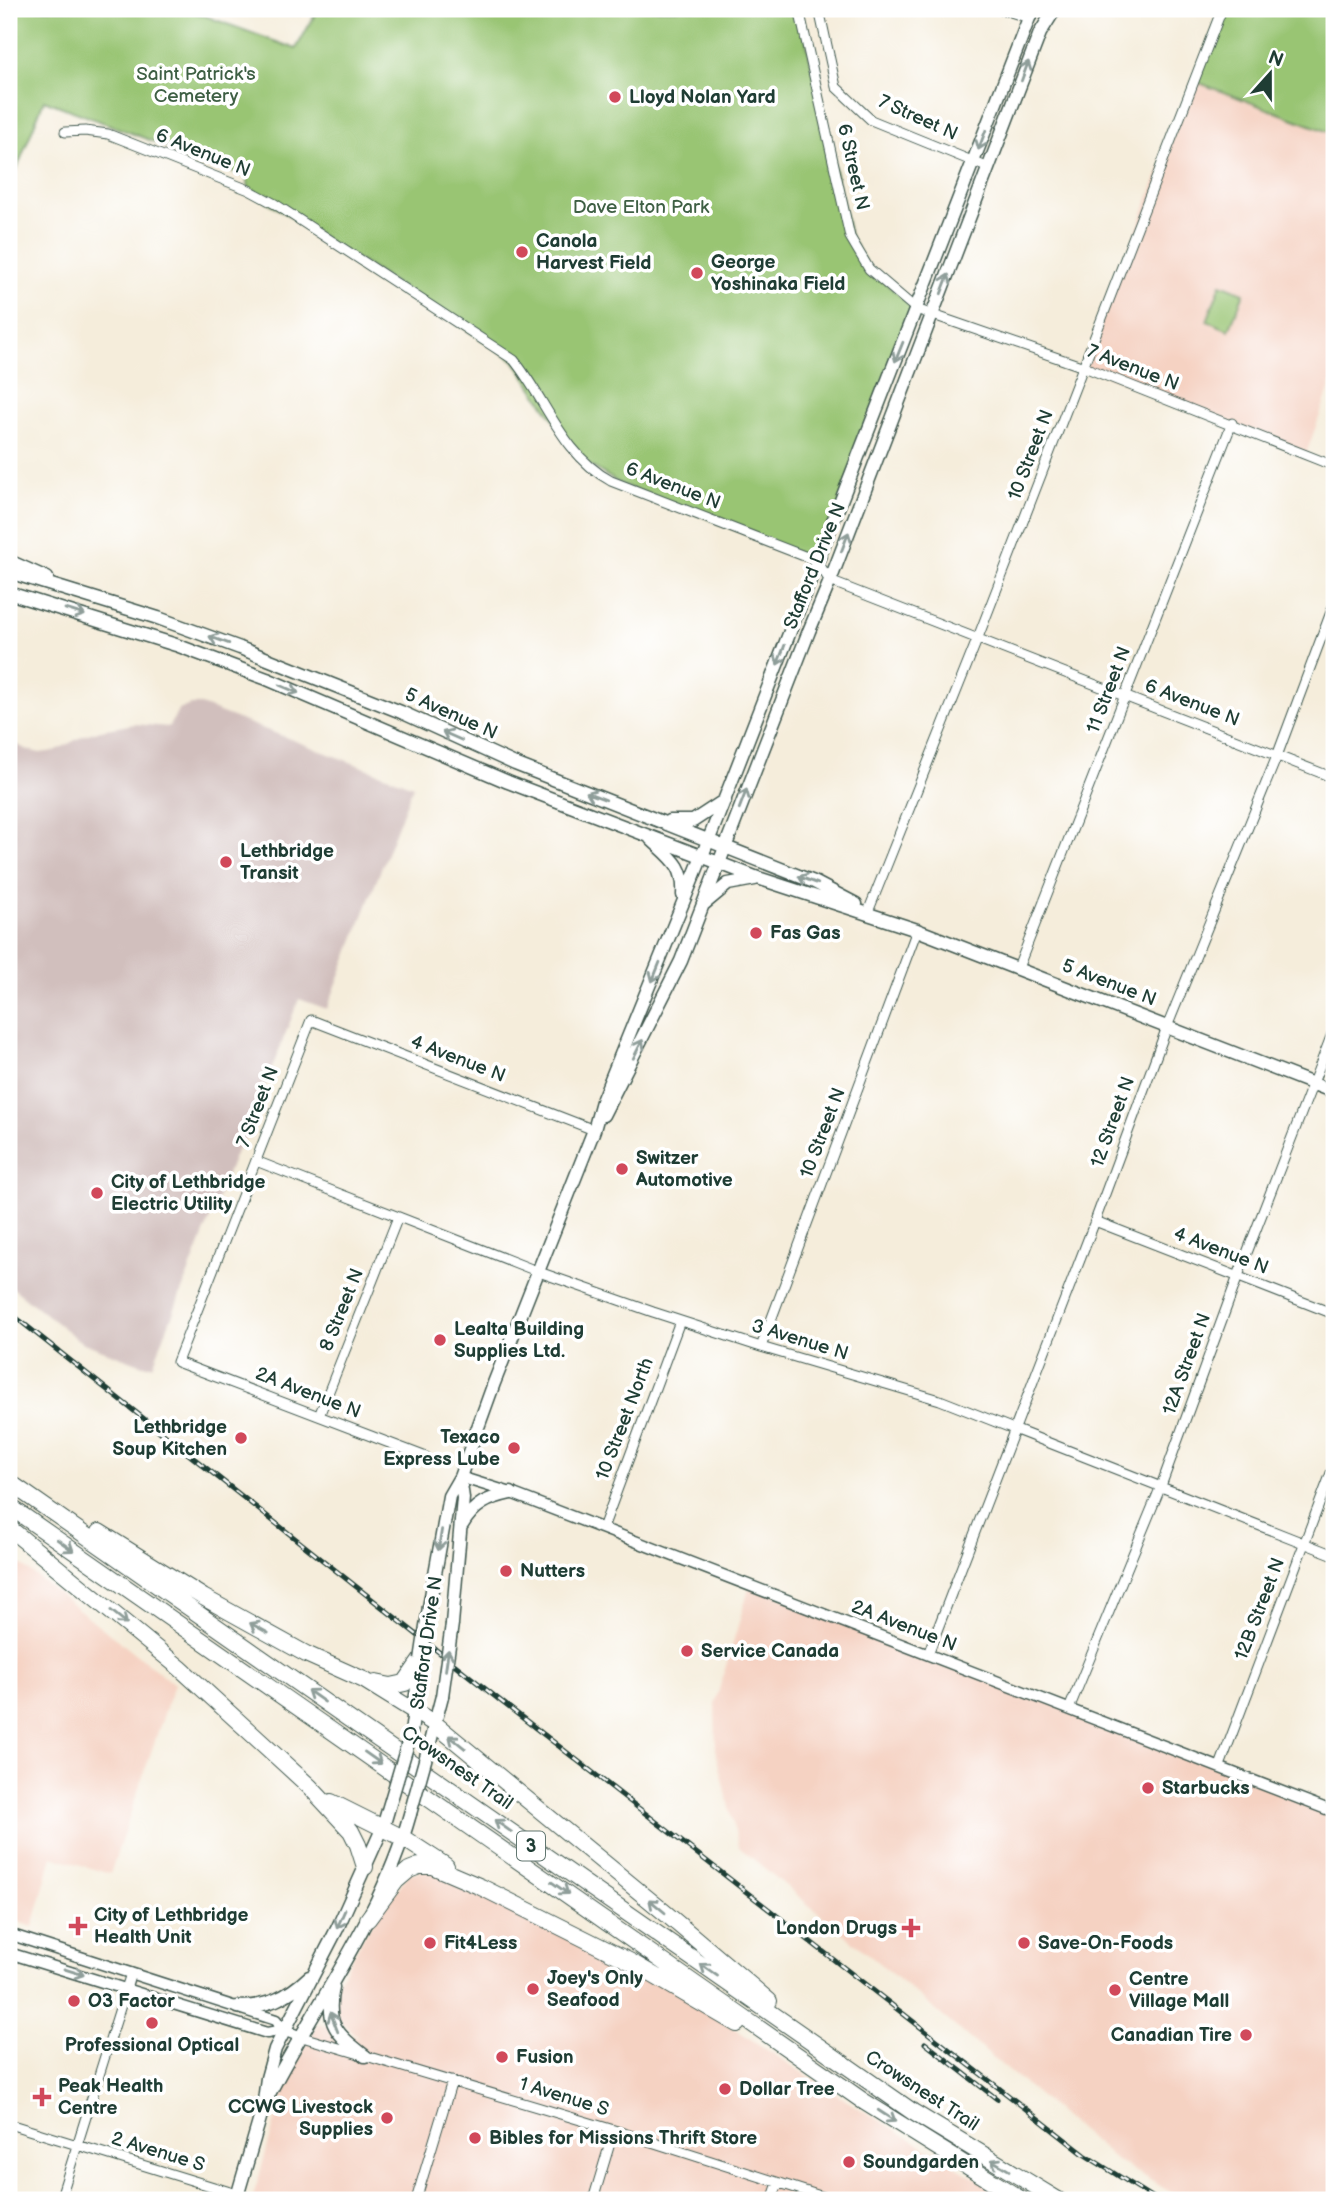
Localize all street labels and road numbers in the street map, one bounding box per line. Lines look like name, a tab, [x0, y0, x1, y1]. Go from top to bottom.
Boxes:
street label: 7 Street N	[875, 90, 961, 146]
street label: 6 Street N	[832, 122, 874, 212]
street label: 6 Avenue N	[152, 124, 254, 182]
street label: 7 Avenue N	[1084, 340, 1182, 396]
street label: 10 Street N	[1003, 407, 1059, 503]
street label: 6 Avenue N	[622, 457, 724, 515]
street label: Stafford Drive N	[779, 499, 851, 633]
street label: 11 Street N	[1082, 643, 1136, 737]
street label: 6 Avenue N	[1141, 674, 1243, 732]
street label: 5 Avenue N	[401, 683, 501, 745]
street label: 5 Avenue N	[1059, 954, 1159, 1012]
street label: 4 Avenue N	[407, 1030, 509, 1088]
street label: 7 Street N	[232, 1063, 284, 1151]
street label: 12 Street N	[1086, 1073, 1140, 1171]
street label: 10 Street N	[795, 1085, 851, 1181]
street label: 4 Avenue N	[1170, 1222, 1272, 1280]
street label: 8 Street N	[315, 1265, 369, 1355]
street label: 12A Street N	[1158, 1310, 1216, 1418]
street label: 3 Avenue N	[749, 1314, 851, 1366]
street label: 10 Street North	[591, 1355, 659, 1483]
street label: 2A Avenue N	[252, 1362, 364, 1424]
street label: 12B Street N	[1230, 1555, 1290, 1663]
street label: Stafford Drive N	[406, 1575, 448, 1711]
street label: 2A Avenue N	[848, 1595, 960, 1657]
street label: Crowsnest Trail	[397, 1721, 517, 1815]
road number: 3	[517, 1832, 545, 1860]
street label: Crowsnest Trail	[861, 2046, 983, 2136]
street label: 1 Avenue S	[516, 2072, 612, 2122]
street label: 2 Avenue S	[109, 2127, 207, 2177]

